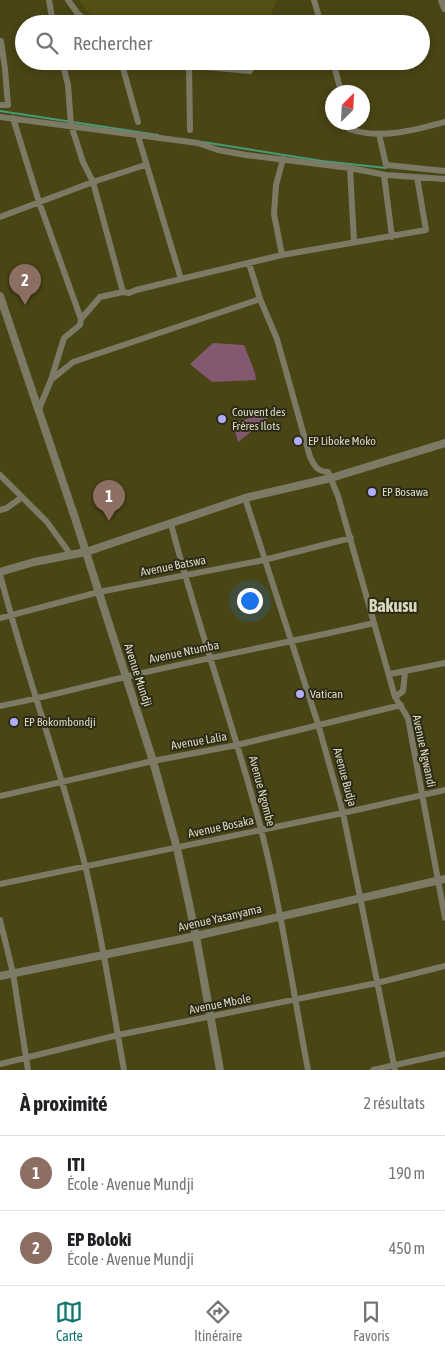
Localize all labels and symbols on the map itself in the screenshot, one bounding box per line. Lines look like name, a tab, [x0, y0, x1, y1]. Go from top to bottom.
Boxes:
north arrow	[325, 85, 370, 130]
pin: 2	[9, 264, 41, 305]
place label: Couvent des Frères Ilots	[232, 405, 285, 433]
marker: Couvent des Frères Ilots	[216, 413, 228, 425]
place label: EP Liboke Moko	[308, 434, 376, 448]
marker: EP Liboke Moko	[292, 435, 304, 447]
pin: 1	[93, 480, 125, 521]
place label: EP Bosawa	[382, 485, 428, 499]
marker: EP Bosawa	[366, 486, 378, 498]
street label: Avenue Batswa	[139, 553, 207, 579]
your location	[237, 588, 263, 614]
district label: Bakusu	[369, 595, 418, 616]
street label: Avenue Ntumba	[148, 638, 220, 666]
street label: Avenue Mundji	[121, 642, 155, 708]
place label: Vatican	[310, 687, 343, 701]
marker: Vatican	[294, 688, 306, 700]
street label: Avenue Ngwandi	[409, 713, 439, 789]
place label: EP Bokombondji	[24, 715, 96, 729]
marker: EP Bokombondji	[8, 716, 20, 728]
street label: Avenue Lalia	[170, 729, 228, 753]
street label: Avenue Budja	[330, 746, 360, 808]
street label: Avenue Ngombe	[246, 754, 278, 828]
street label: Avenue Bosaka	[187, 813, 255, 841]
street label: Avenue Yasanyama	[177, 902, 263, 934]
street label: Avenue Mbole	[188, 991, 252, 1017]

